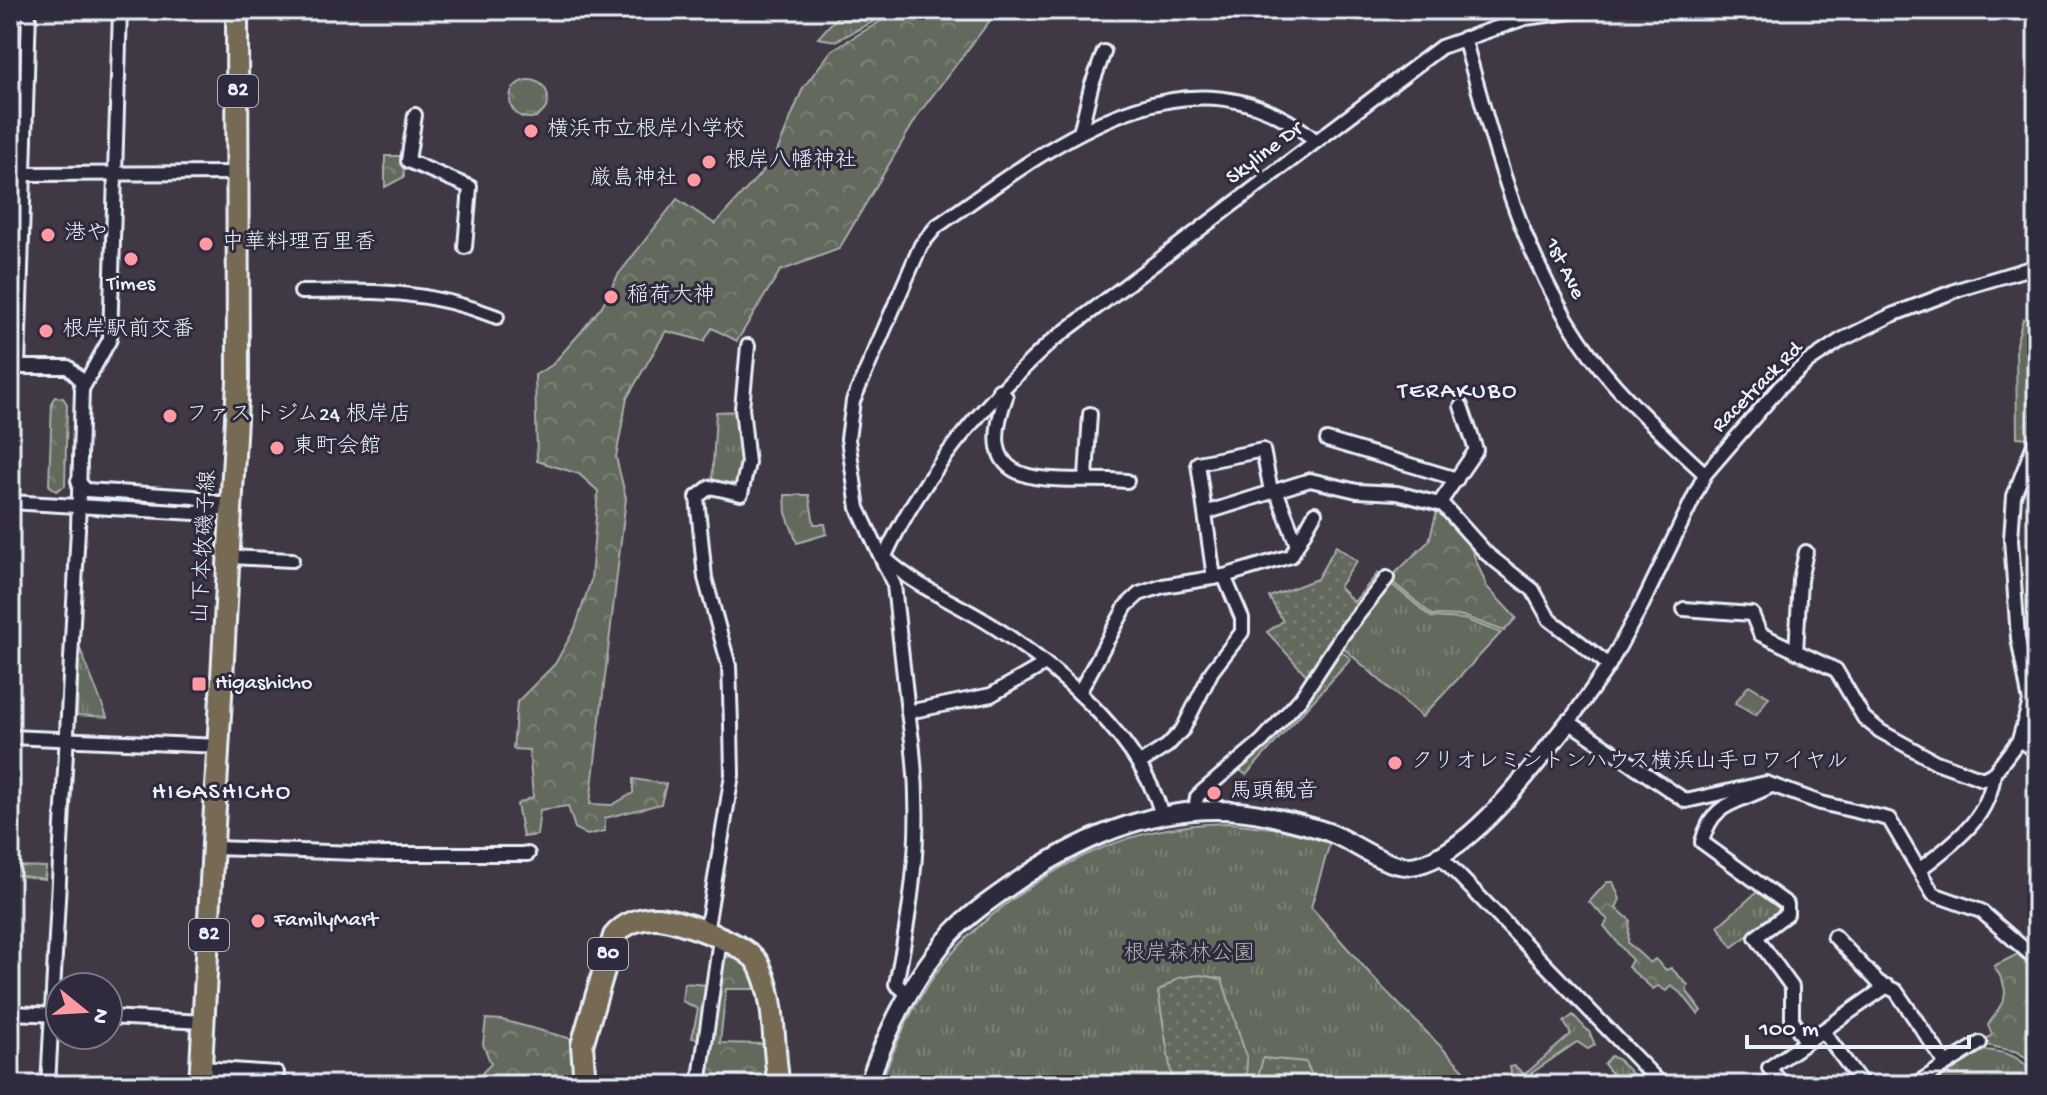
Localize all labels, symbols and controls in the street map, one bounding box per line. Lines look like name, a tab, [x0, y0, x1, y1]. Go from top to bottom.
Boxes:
road number: 82	[218, 75, 258, 107]
street label: Skyline Dr	[1221, 115, 1310, 191]
place label: 横浜市立根岸小学校	[547, 117, 745, 144]
marker: 横浜市立根岸小学校	[522, 122, 540, 140]
place label: 根岸八幡神社	[725, 148, 857, 175]
marker: 根岸八幡神社	[700, 153, 718, 171]
place label: 厳島神社	[590, 166, 678, 193]
marker: 厳島神社	[685, 171, 703, 189]
place label: 港や	[64, 221, 108, 248]
marker: 港や	[39, 226, 57, 244]
place label: 中華料理百里香	[222, 229, 376, 257]
street label: 1st Ave	[1538, 233, 1590, 305]
marker: 中華料理百里香	[197, 235, 215, 253]
marker: Times	[122, 250, 140, 268]
place label: Times	[105, 272, 156, 298]
place label: 稲荷大神	[627, 283, 715, 310]
marker: 稲荷大神	[602, 288, 620, 306]
place label: 根岸駅前交番	[62, 317, 194, 344]
marker: 根岸駅前交番	[37, 322, 55, 340]
street label: Racetrack Rd	[1707, 335, 1811, 439]
district label: TERAKUBO	[1396, 378, 1518, 407]
place label: ファストジム24 根岸店	[186, 402, 411, 429]
marker: ファストジム24 根岸店	[161, 407, 179, 425]
place label: 東町会館	[293, 434, 381, 461]
marker: 東町会館	[268, 439, 286, 457]
street label: 山下本牧磯子線	[188, 469, 223, 625]
place label: Higashicho	[215, 671, 312, 697]
marker: Higashicho	[190, 675, 208, 693]
place label: クリオレミントンハウス横浜山手ロワイヤル	[1411, 749, 1848, 776]
marker: クリオレミントンハウス横浜山手ロワイヤル	[1386, 754, 1404, 772]
district label: HIGASHICHO	[152, 779, 292, 808]
place label: 馬頭観音	[1230, 779, 1318, 806]
marker: 馬頭観音	[1205, 784, 1223, 802]
place label: FamilyMart	[273, 908, 380, 934]
marker: FamilyMart	[249, 912, 267, 930]
road number: 82	[189, 919, 229, 951]
road number: 80	[588, 938, 628, 970]
park label: 根岸森林公園	[1123, 941, 1255, 968]
north arrow	[44, 971, 124, 1051]
scale bar	[1747, 999, 1969, 1049]
text: N	[85, 1005, 114, 1027]
text: 100 m	[1758, 1016, 1819, 1045]

